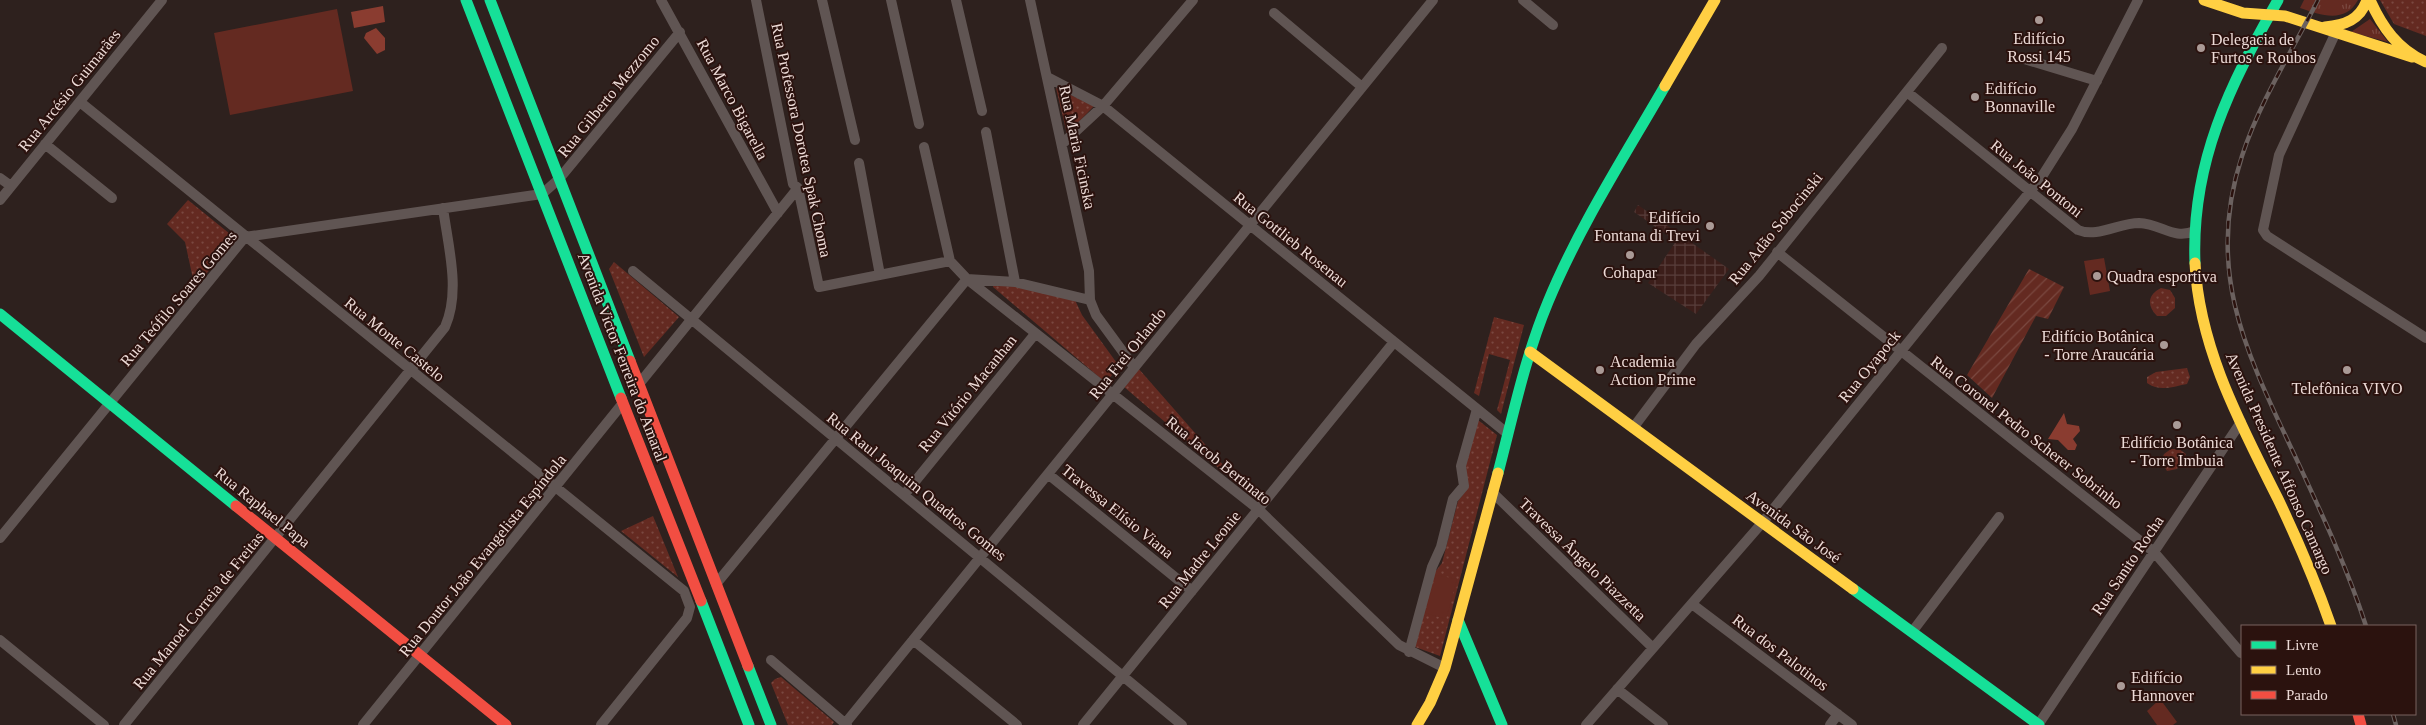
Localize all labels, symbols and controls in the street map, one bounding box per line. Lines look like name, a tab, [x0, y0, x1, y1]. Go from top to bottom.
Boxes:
marker: Edifício Rossi 145	[2033, 14, 2045, 26]
street label: Rua Professora Dorotea Spak Choma	[767, 21, 835, 259]
street label: Rua Arcésio Guimarães	[15, 26, 124, 155]
place label: Edifício Rossi 145	[2007, 30, 2071, 65]
place label: Delegacia de Furtos e Roubos	[2211, 31, 2316, 66]
street label: Rua Gilberto Mezzomo	[554, 32, 663, 160]
street label: Rua Marco Bigarella	[693, 36, 772, 163]
marker: Delegacia de Furtos e Roubos	[2195, 42, 2207, 54]
place label: Edifício Bonnaville	[1985, 80, 2055, 115]
street label: Rua Maria Ficinska	[1056, 84, 1099, 211]
marker: Edifício Bonnaville	[1969, 91, 1981, 103]
street label: Rua João Pontoni	[1987, 136, 2086, 221]
street label: Rua Adão Sobocinski	[1725, 169, 1826, 288]
street label: Rua Gottlieb Rosenau	[1230, 188, 1351, 290]
place label: Edifício Fontana di Trevi	[1594, 209, 1701, 244]
marker: Edifício Fontana di Trevi	[1704, 220, 1716, 232]
street label: Rua Teófilo Soares Gomes	[117, 227, 240, 369]
marker: Cohapar	[1624, 249, 1636, 261]
street label: Avenida Victor Ferreira do Amaral	[575, 250, 671, 465]
place label: Cohapar	[1603, 264, 1658, 282]
place label: Quadra esportiva	[2107, 268, 2217, 286]
marker: Quadra esportiva	[2091, 270, 2103, 282]
street label: Rua Monte Castelo	[341, 294, 448, 385]
street label: Rua Frei Orlando	[1086, 304, 1169, 402]
street label: Rua Oyapock	[1835, 327, 1904, 406]
place label: Edifício Botânica - Torre Araucária	[2042, 328, 2154, 363]
street label: Rua Vitório Macanhan	[915, 331, 1020, 455]
marker: Edifício Botânica - Torre Araucária	[2158, 339, 2170, 351]
street label: Avenida Presidente Affonso Camargo	[2222, 350, 2336, 577]
street label: Rua Coronel Pedro Scherer Sobrinho	[1928, 352, 2126, 512]
place label: Academia Action Prime	[1610, 353, 1696, 388]
marker: Academia Action Prime	[1594, 364, 1606, 376]
marker: Telefônica VIVO	[2341, 364, 2353, 376]
place label: Telefônica VIVO	[2292, 380, 2402, 397]
street label: Rua Raul Joaquim Quadros Gomes	[823, 409, 1010, 565]
street label: Rua Jacob Bertinato	[1163, 413, 1274, 508]
marker: Edifício Botânica - Torre Imbuia	[2171, 419, 2183, 431]
place label: Edifício Botânica - Torre Imbuia	[2121, 434, 2233, 469]
street label: Rua Doutor João Evangelista Espíndola	[396, 451, 570, 660]
street label: Travessa Elísio Viana	[1058, 461, 1177, 562]
street label: Rua Raphael Papa	[211, 464, 314, 552]
street label: Avenida São José	[1743, 486, 1844, 566]
street label: Travessa Ângelo Piazzetta	[1515, 494, 1650, 625]
street label: Rua Madre Leonie	[1155, 507, 1244, 611]
street label: Rua Sanito Rocha	[2088, 513, 2167, 618]
street label: Rua Manoel Correia de Freitas	[130, 528, 267, 692]
street label: Rua dos Palotinos	[1729, 611, 1832, 694]
legend	[2241, 625, 2416, 715]
text: Livre	[2286, 637, 2319, 653]
text: Lento	[2286, 662, 2321, 678]
place label: Edifício Hannover	[2131, 669, 2195, 704]
marker: Edifício Hannover	[2115, 680, 2127, 692]
text: Parado	[2286, 687, 2328, 703]

